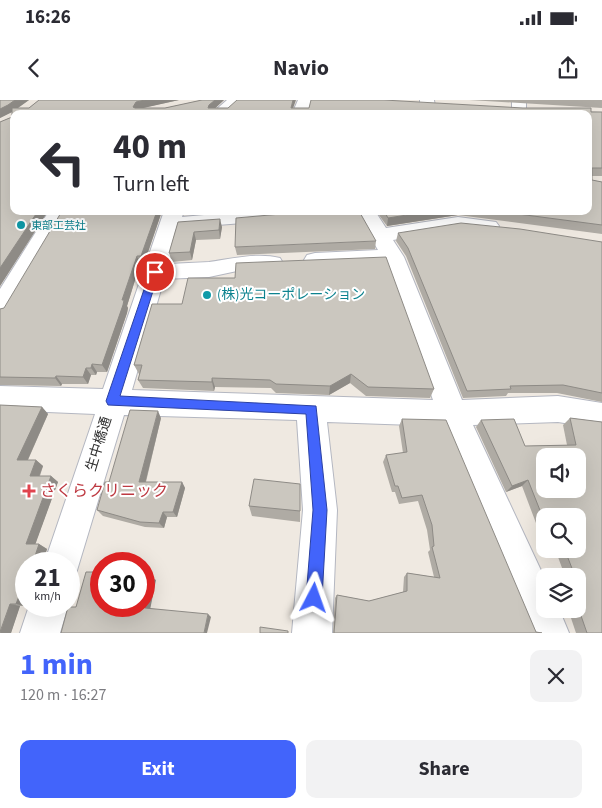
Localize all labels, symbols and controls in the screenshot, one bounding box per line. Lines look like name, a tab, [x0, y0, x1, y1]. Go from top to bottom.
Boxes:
text: 16:26	[25, 4, 71, 31]
text: Navio	[273, 52, 329, 84]
icon: back	[20, 54, 48, 82]
icon: share	[554, 54, 582, 82]
text: 40 m	[113, 122, 187, 172]
icon: left	[30, 130, 95, 195]
text: Turn left	[113, 168, 189, 200]
place label: 東部工芸社	[31, 218, 86, 233]
marker: 東部工芸社	[15, 219, 27, 231]
pin	[134, 251, 176, 293]
icon: arrive	[141, 258, 169, 286]
place label: (株)光コーポレーション	[217, 285, 365, 305]
marker: (株)光コーポレーション	[201, 289, 213, 301]
street label: 生中橋通	[81, 414, 117, 474]
map controls	[536, 448, 586, 618]
button: sound	[536, 448, 586, 498]
place label: さくらクリニック	[40, 480, 168, 502]
marker: さくらクリニック	[22, 484, 36, 498]
button: search	[536, 508, 586, 558]
speed limit sign: 30	[90, 552, 155, 617]
text: 21	[34, 560, 61, 596]
button: layers	[536, 568, 586, 618]
position arrow	[287, 571, 339, 623]
text: km/h	[34, 588, 61, 605]
text: 1 min	[20, 643, 93, 686]
button: close	[530, 650, 582, 702]
text: 120 m · 16:27	[20, 684, 107, 706]
button: Exit	[20, 740, 296, 798]
button: Share	[306, 740, 582, 798]

